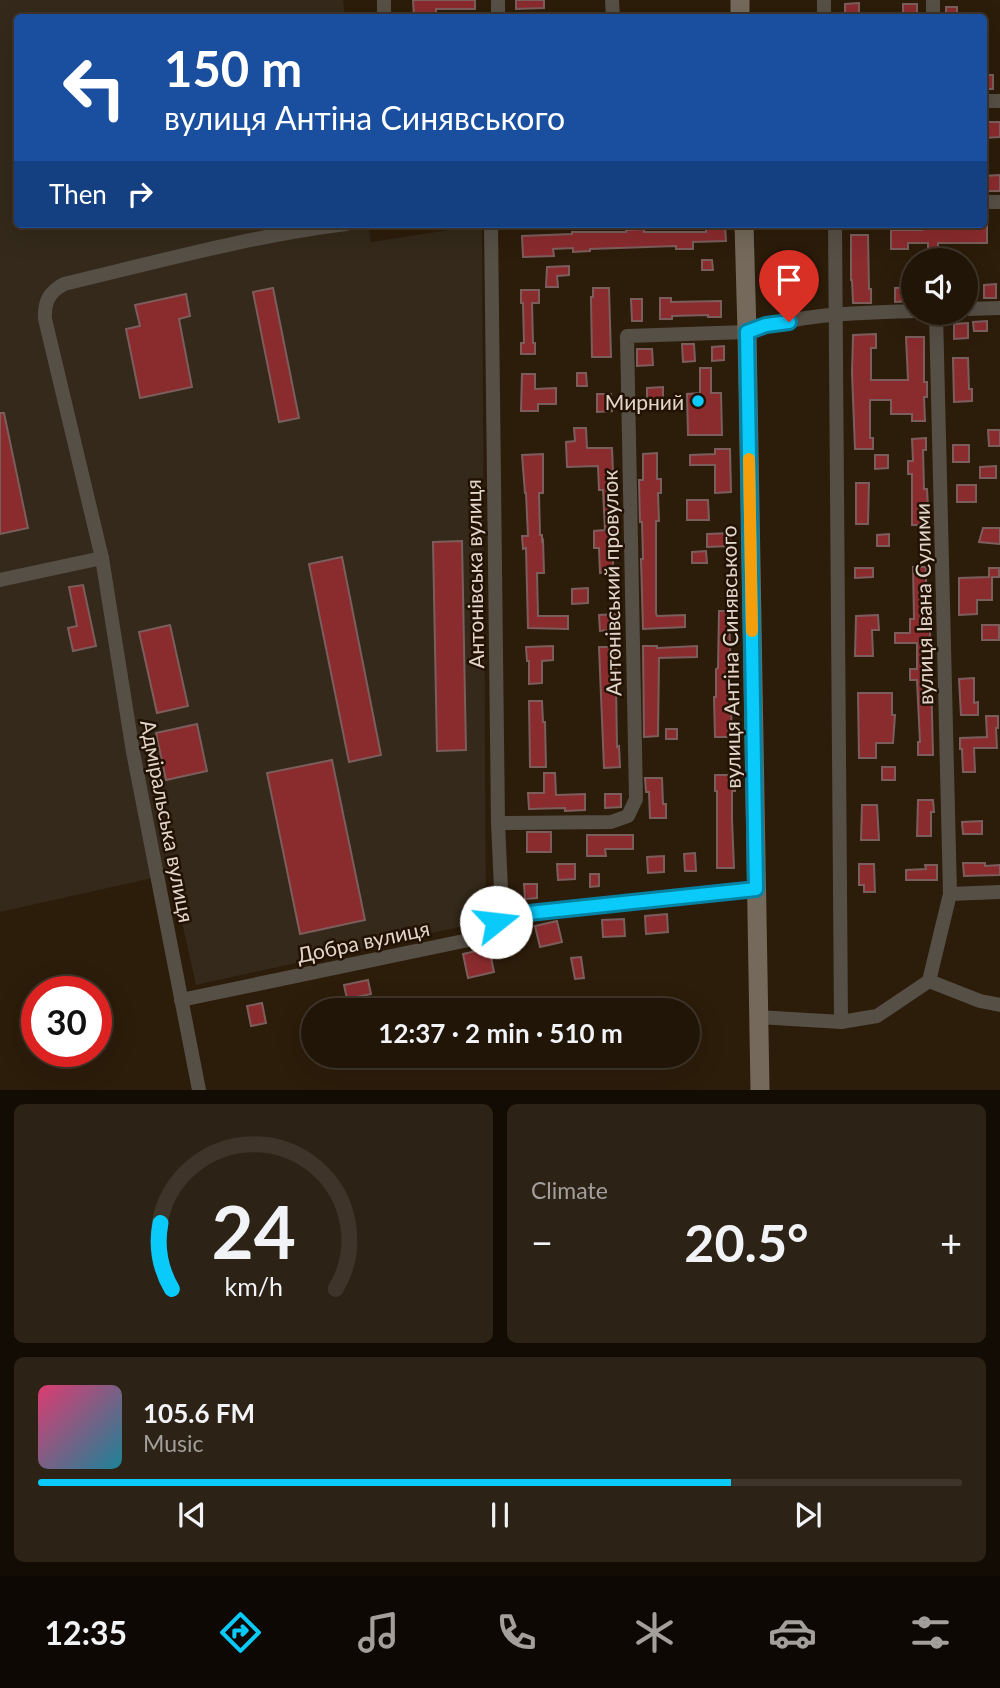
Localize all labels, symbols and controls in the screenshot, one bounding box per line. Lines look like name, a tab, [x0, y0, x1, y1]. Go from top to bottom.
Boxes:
text: 150 m	[164, 39, 302, 97]
icon: left	[49, 42, 140, 133]
text: вулиця Антіна Синявського	[164, 98, 565, 137]
icon: right	[121, 175, 159, 213]
text: Then	[49, 178, 107, 210]
map controls	[901, 248, 978, 325]
button: sound	[901, 248, 978, 325]
pin	[759, 250, 819, 322]
icon: arrive	[770, 261, 808, 299]
place label: Мирний	[605, 389, 684, 414]
marker: Мирний	[690, 393, 706, 409]
street label: Антонівський провулок	[597, 469, 625, 696]
street label: Антонівська вулиця	[460, 479, 488, 669]
street label: вулиця Івана Сулими	[909, 503, 937, 705]
street label: вулиця Антіна Синявського	[715, 525, 745, 789]
street label: Адміральська вулиця	[136, 718, 200, 924]
position arrow	[459, 885, 533, 959]
street label: Добра вулиця	[294, 915, 432, 967]
speed limit sign: 30	[21, 976, 112, 1067]
text: 12:37 · 2 min · 510 m	[378, 1017, 623, 1049]
text: Climate	[531, 1176, 608, 1204]
text: 24	[211, 1188, 296, 1276]
text: 20.5°	[684, 1211, 809, 1273]
text: −	[531, 1219, 553, 1265]
text: +	[940, 1219, 962, 1265]
text: km/h	[224, 1271, 283, 1301]
text: 105.6 FM	[143, 1397, 255, 1429]
text: Music	[143, 1429, 203, 1457]
icon: previous	[173, 1496, 211, 1534]
icon: pause	[481, 1496, 519, 1534]
icon: next	[789, 1496, 827, 1534]
icon: directions	[216, 1608, 265, 1657]
icon: music	[354, 1608, 403, 1657]
icon: phone	[492, 1608, 541, 1657]
icon: climate	[630, 1608, 679, 1657]
icon: car	[768, 1608, 817, 1657]
icon: filters	[906, 1608, 955, 1657]
text: 12:35	[45, 1613, 127, 1652]

